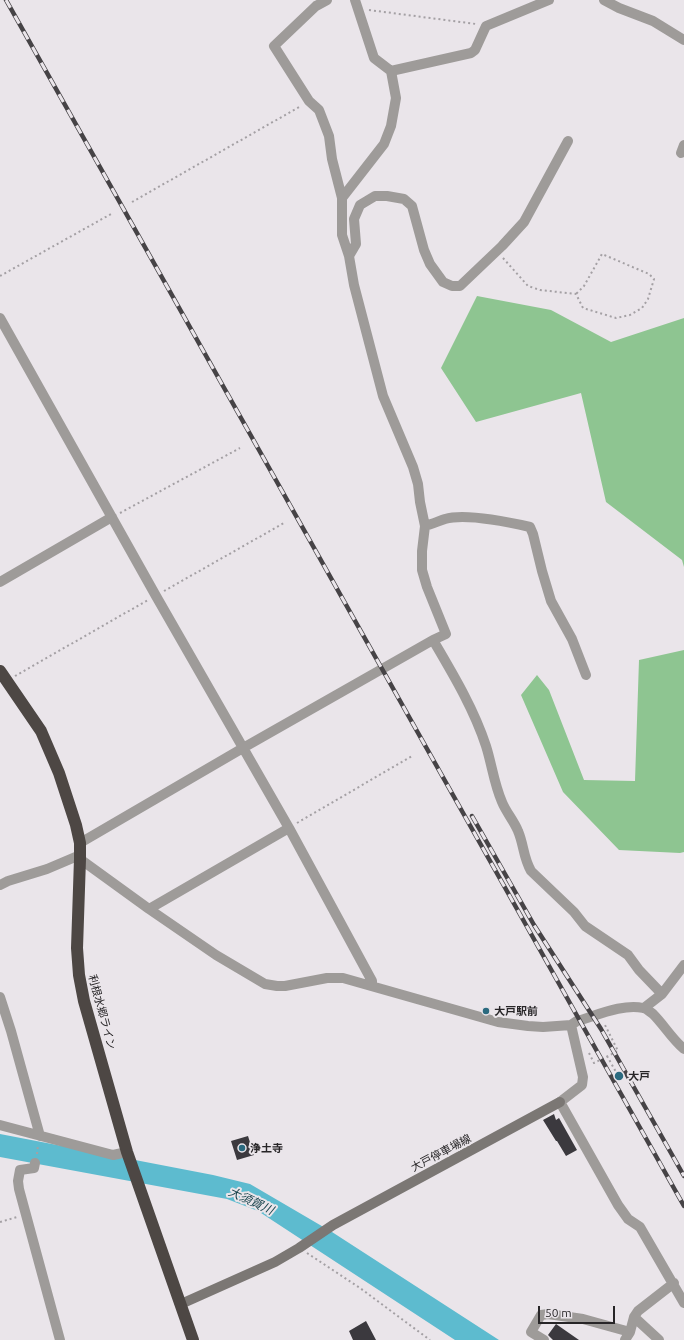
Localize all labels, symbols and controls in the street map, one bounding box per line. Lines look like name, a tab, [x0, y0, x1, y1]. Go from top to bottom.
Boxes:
street label: 利根水郷ライン	[86, 973, 118, 1051]
place label: 大戸駅前	[494, 1004, 538, 1018]
marker: 大戸駅前	[481, 1006, 491, 1016]
place label: 大戸	[628, 1069, 650, 1083]
marker: 大戸	[613, 1070, 625, 1082]
street label: 大戸停車場線	[409, 1132, 473, 1174]
place label: 浄土寺	[250, 1141, 283, 1155]
marker: 浄土寺	[237, 1143, 247, 1153]
water label: 大須賀川	[226, 1184, 276, 1218]
scale bar	[540, 1298, 617, 1324]
text: 50 m	[545, 1306, 572, 1319]

